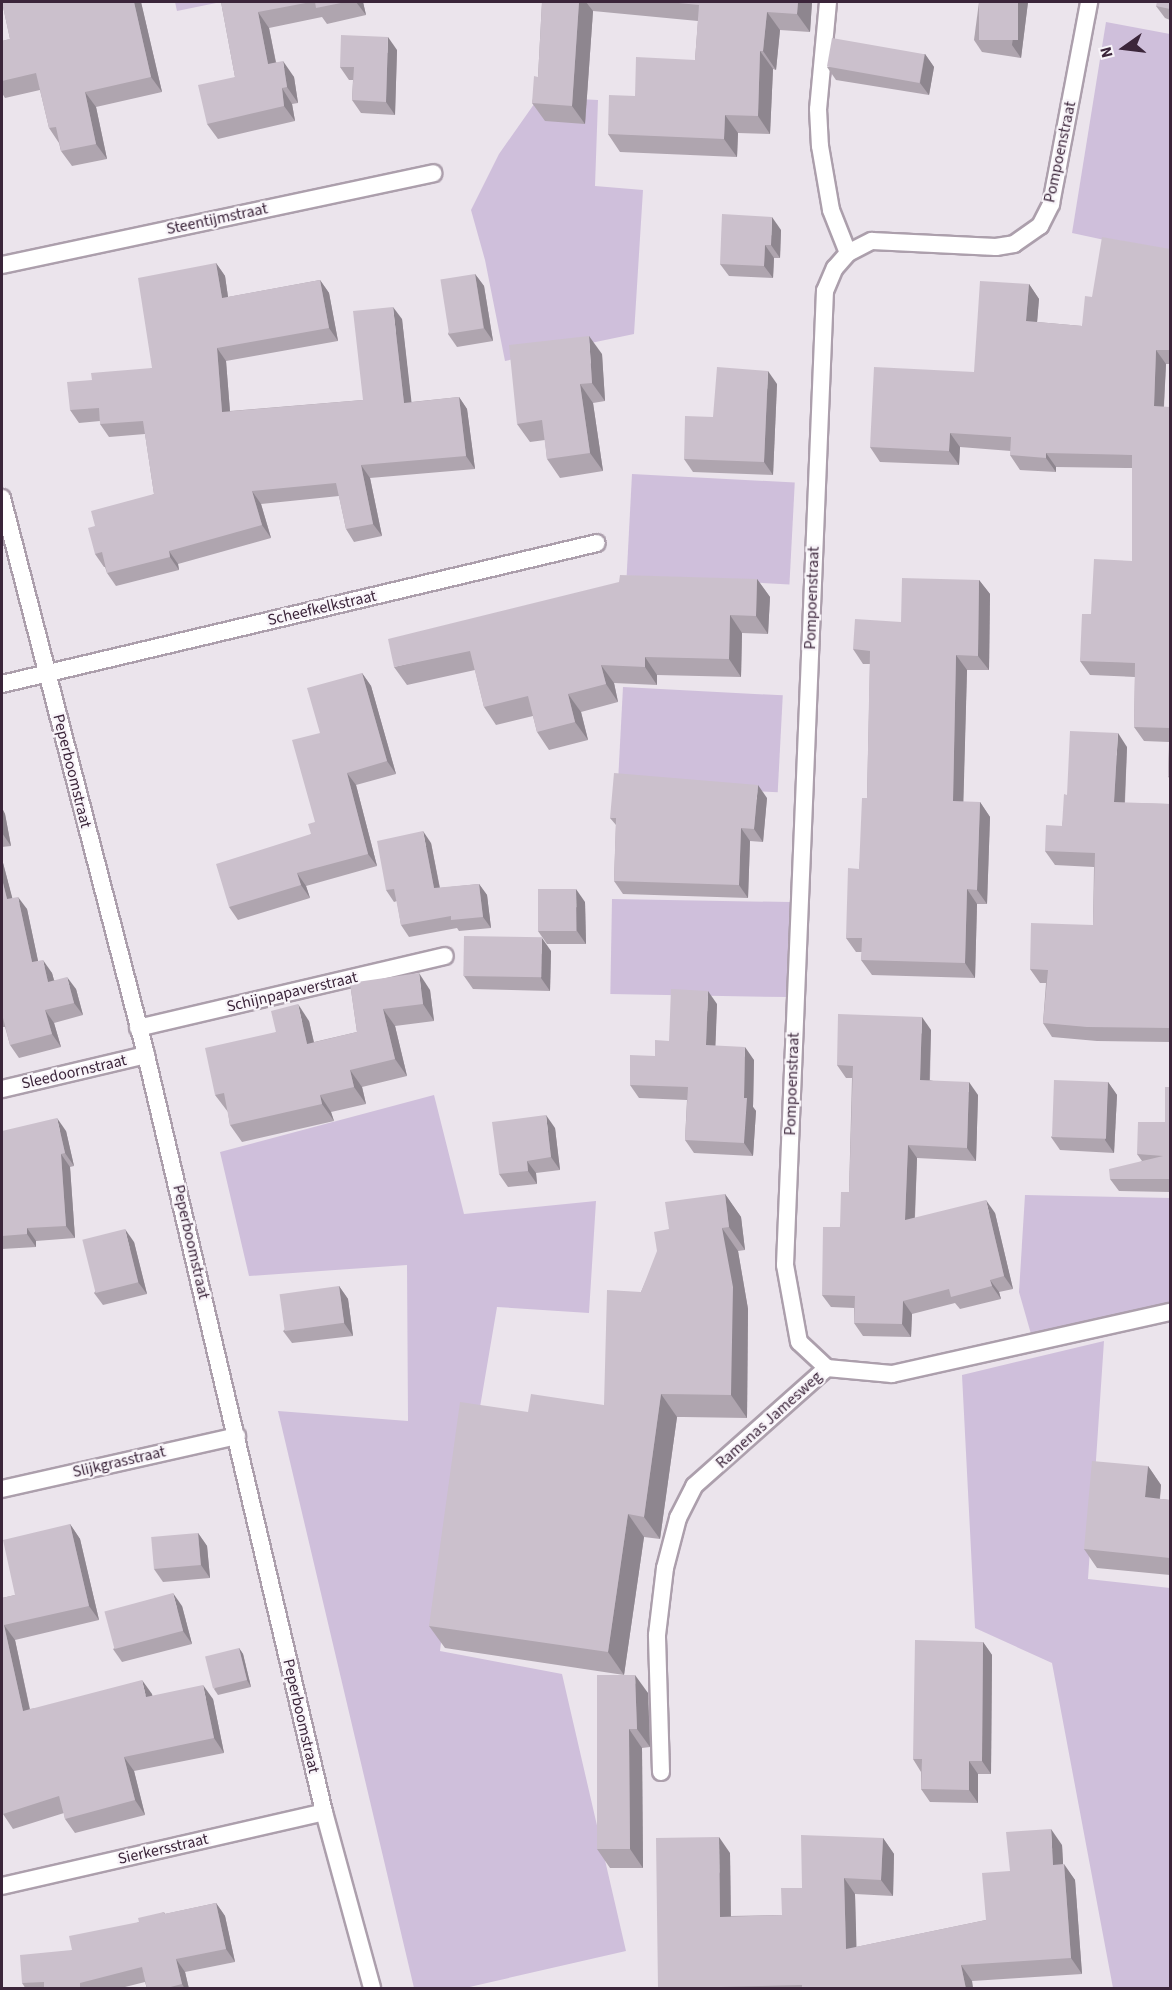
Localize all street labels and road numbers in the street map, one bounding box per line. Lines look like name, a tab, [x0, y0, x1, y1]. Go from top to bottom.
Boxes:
street label: Pompoenstraat	[1040, 100, 1080, 204]
street label: Steentijmstraat	[165, 199, 269, 239]
street label: Pompoenstraat	[801, 546, 823, 650]
street label: Scheefkelkstraat	[266, 586, 378, 630]
street label: Peperboomstraat	[49, 712, 95, 830]
street label: Schijnpapaverstraat	[225, 968, 359, 1016]
street label: Pompoenstraat	[781, 1032, 803, 1136]
street label: Sleedoornstraat	[20, 1051, 128, 1093]
street label: Peperboomstraat	[169, 1183, 213, 1301]
street label: Ramenas Jamesweg	[712, 1367, 826, 1473]
street label: Slijkgrasstraat	[71, 1442, 167, 1482]
street label: Peperboomstraat	[279, 1657, 323, 1775]
street label: Sierkersstraat	[116, 1829, 210, 1869]

